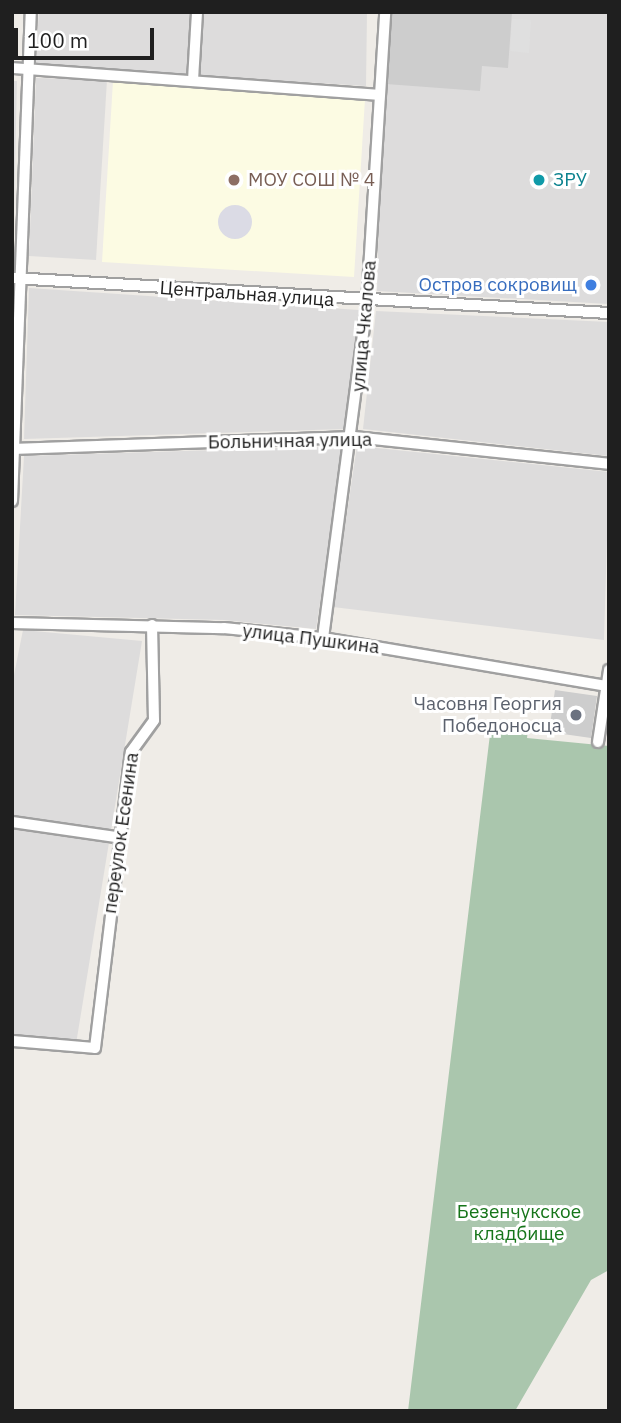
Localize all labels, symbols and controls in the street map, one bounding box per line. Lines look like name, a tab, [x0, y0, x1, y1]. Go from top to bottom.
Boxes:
scale bar	[18, 14, 158, 58]
text: 100 m	[27, 26, 88, 54]
place label: МОУ СОШ № 4	[248, 169, 375, 191]
place label: ЗРУ	[553, 169, 587, 191]
marker: МОУ СОШ № 4	[226, 172, 242, 188]
marker: ЗРУ	[531, 172, 547, 188]
street label: улица Чкалова	[347, 259, 381, 393]
place label: Остров сокровищ	[419, 274, 577, 296]
street label: Центральная улица	[159, 277, 335, 311]
marker: Остров сокровищ	[583, 277, 599, 293]
street label: Больничная улица	[208, 428, 372, 454]
street label: улица Пушкина	[241, 619, 381, 659]
place label: Часовня Георгия Победоносца	[414, 693, 562, 737]
marker: Часовня Георгия Победоносца	[568, 707, 584, 723]
street label: переулок Есенина	[98, 751, 144, 915]
park label: Безенчукское кладбище	[457, 1201, 581, 1245]

